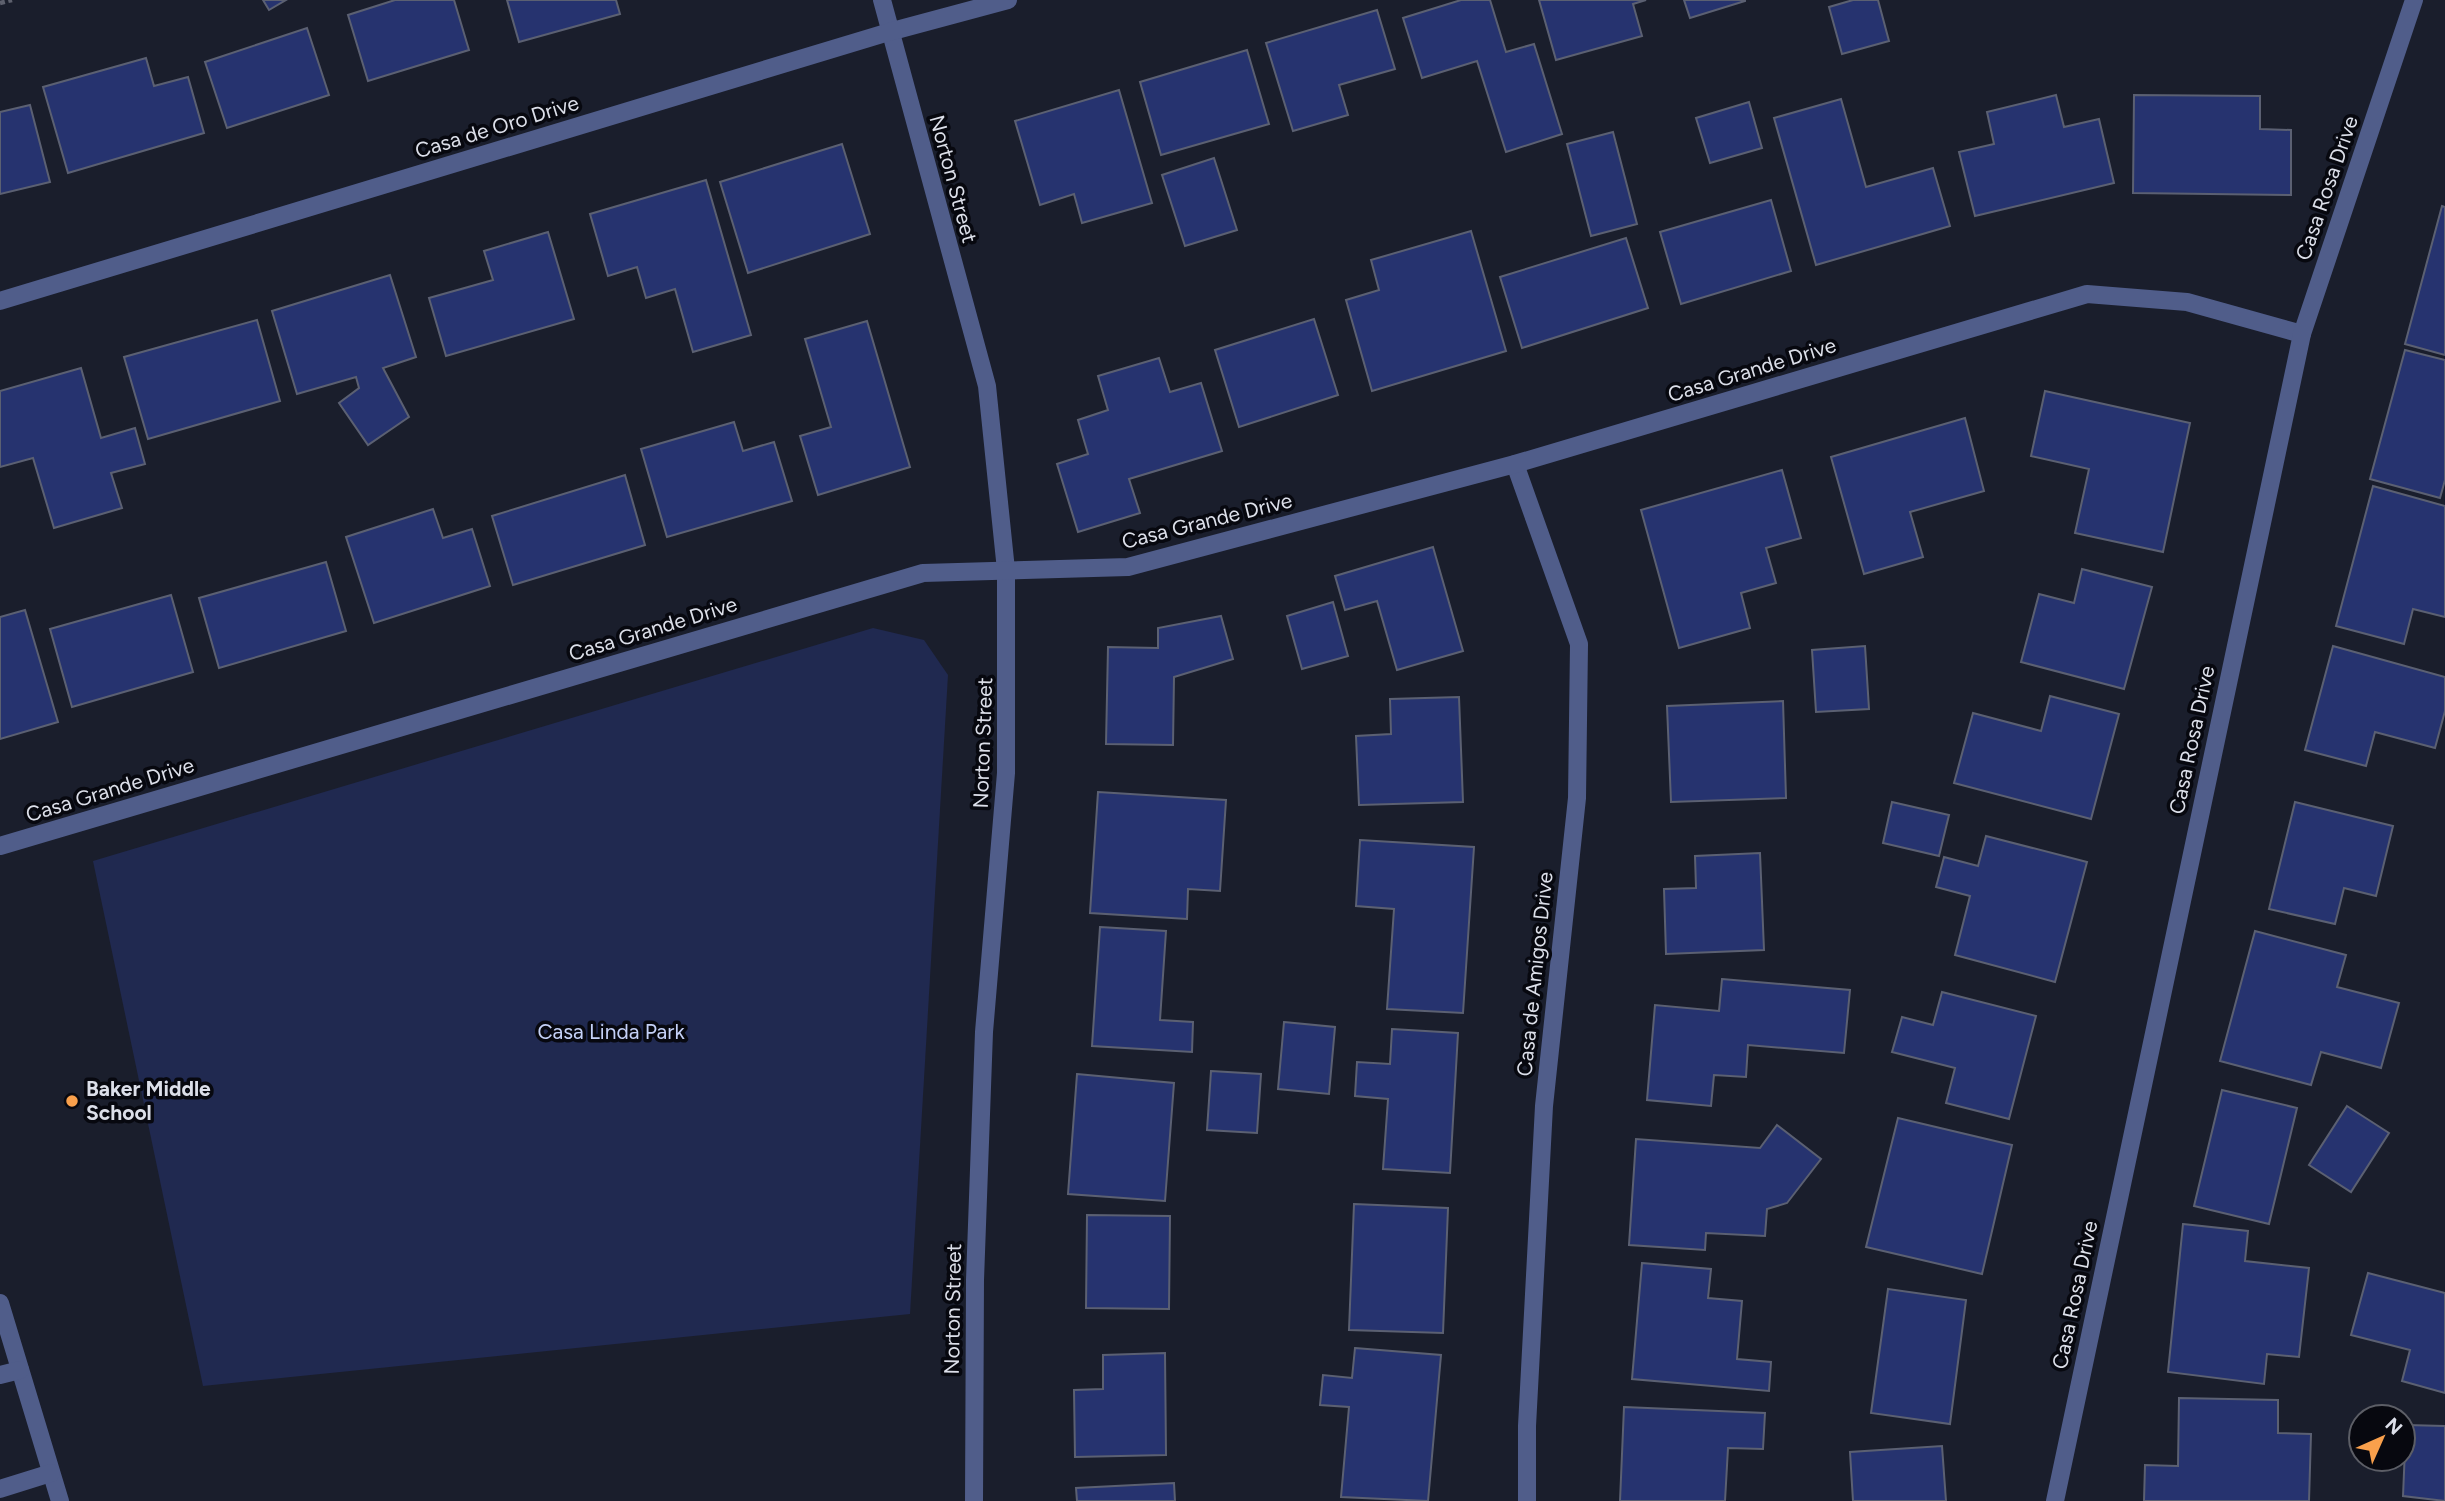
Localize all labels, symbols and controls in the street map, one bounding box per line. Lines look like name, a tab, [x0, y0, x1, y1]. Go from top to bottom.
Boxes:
street label: Casa de Oro Drive	[412, 90, 582, 163]
street label: Norton Street	[924, 112, 983, 246]
street label: Casa Rosa Drive	[2290, 112, 2363, 263]
street label: Casa Grande Drive	[1665, 332, 1839, 407]
street label: Casa Grande Drive	[1119, 487, 1295, 554]
street label: Casa Grande Drive	[566, 591, 740, 666]
street label: Casa Rosa Drive	[2164, 663, 2219, 816]
street label: Norton Street	[968, 677, 997, 809]
street label: Casa Grande Drive	[23, 752, 197, 827]
street label: Casa de Amigos Drive	[1511, 870, 1558, 1077]
park label: Casa Linda Park	[537, 1019, 685, 1044]
place label: Baker Middle School	[86, 1076, 211, 1125]
marker: Baker Middle School	[64, 1093, 80, 1109]
street label: Casa Rosa Drive	[2047, 1218, 2102, 1371]
street label: Norton Street	[939, 1243, 966, 1375]
north arrow	[2347, 1403, 2417, 1473]
text: N	[2380, 1413, 2407, 1440]

